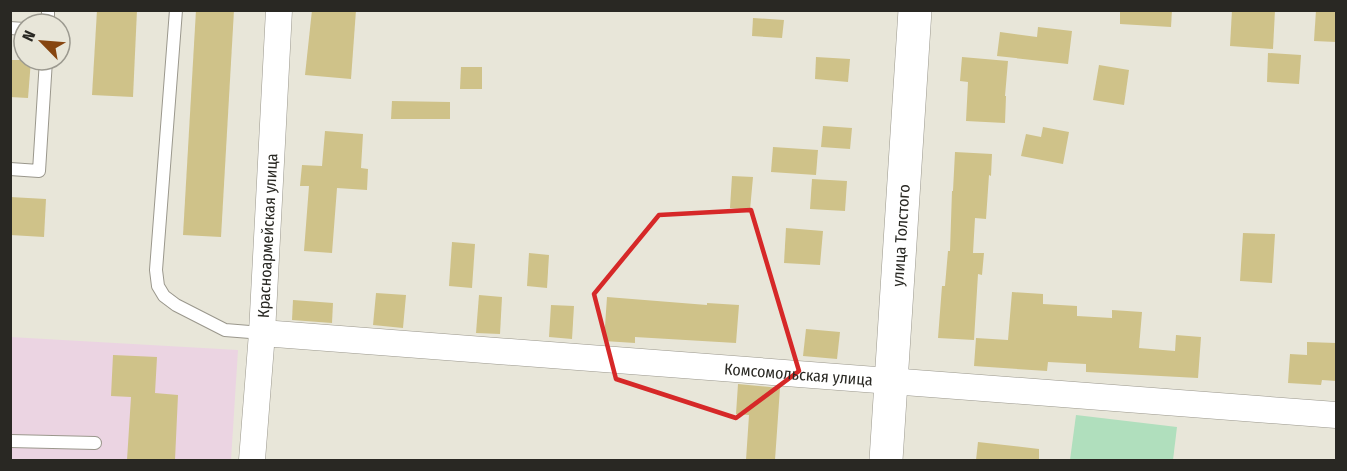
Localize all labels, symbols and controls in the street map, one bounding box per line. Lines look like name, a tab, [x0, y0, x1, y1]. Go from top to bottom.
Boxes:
north arrow	[12, 12, 72, 72]
text: N	[18, 28, 39, 44]
street label: Красноармейская улица	[254, 153, 281, 318]
street label: улица Толстого	[888, 184, 914, 287]
street label: Комсомольская улица	[723, 359, 874, 390]

